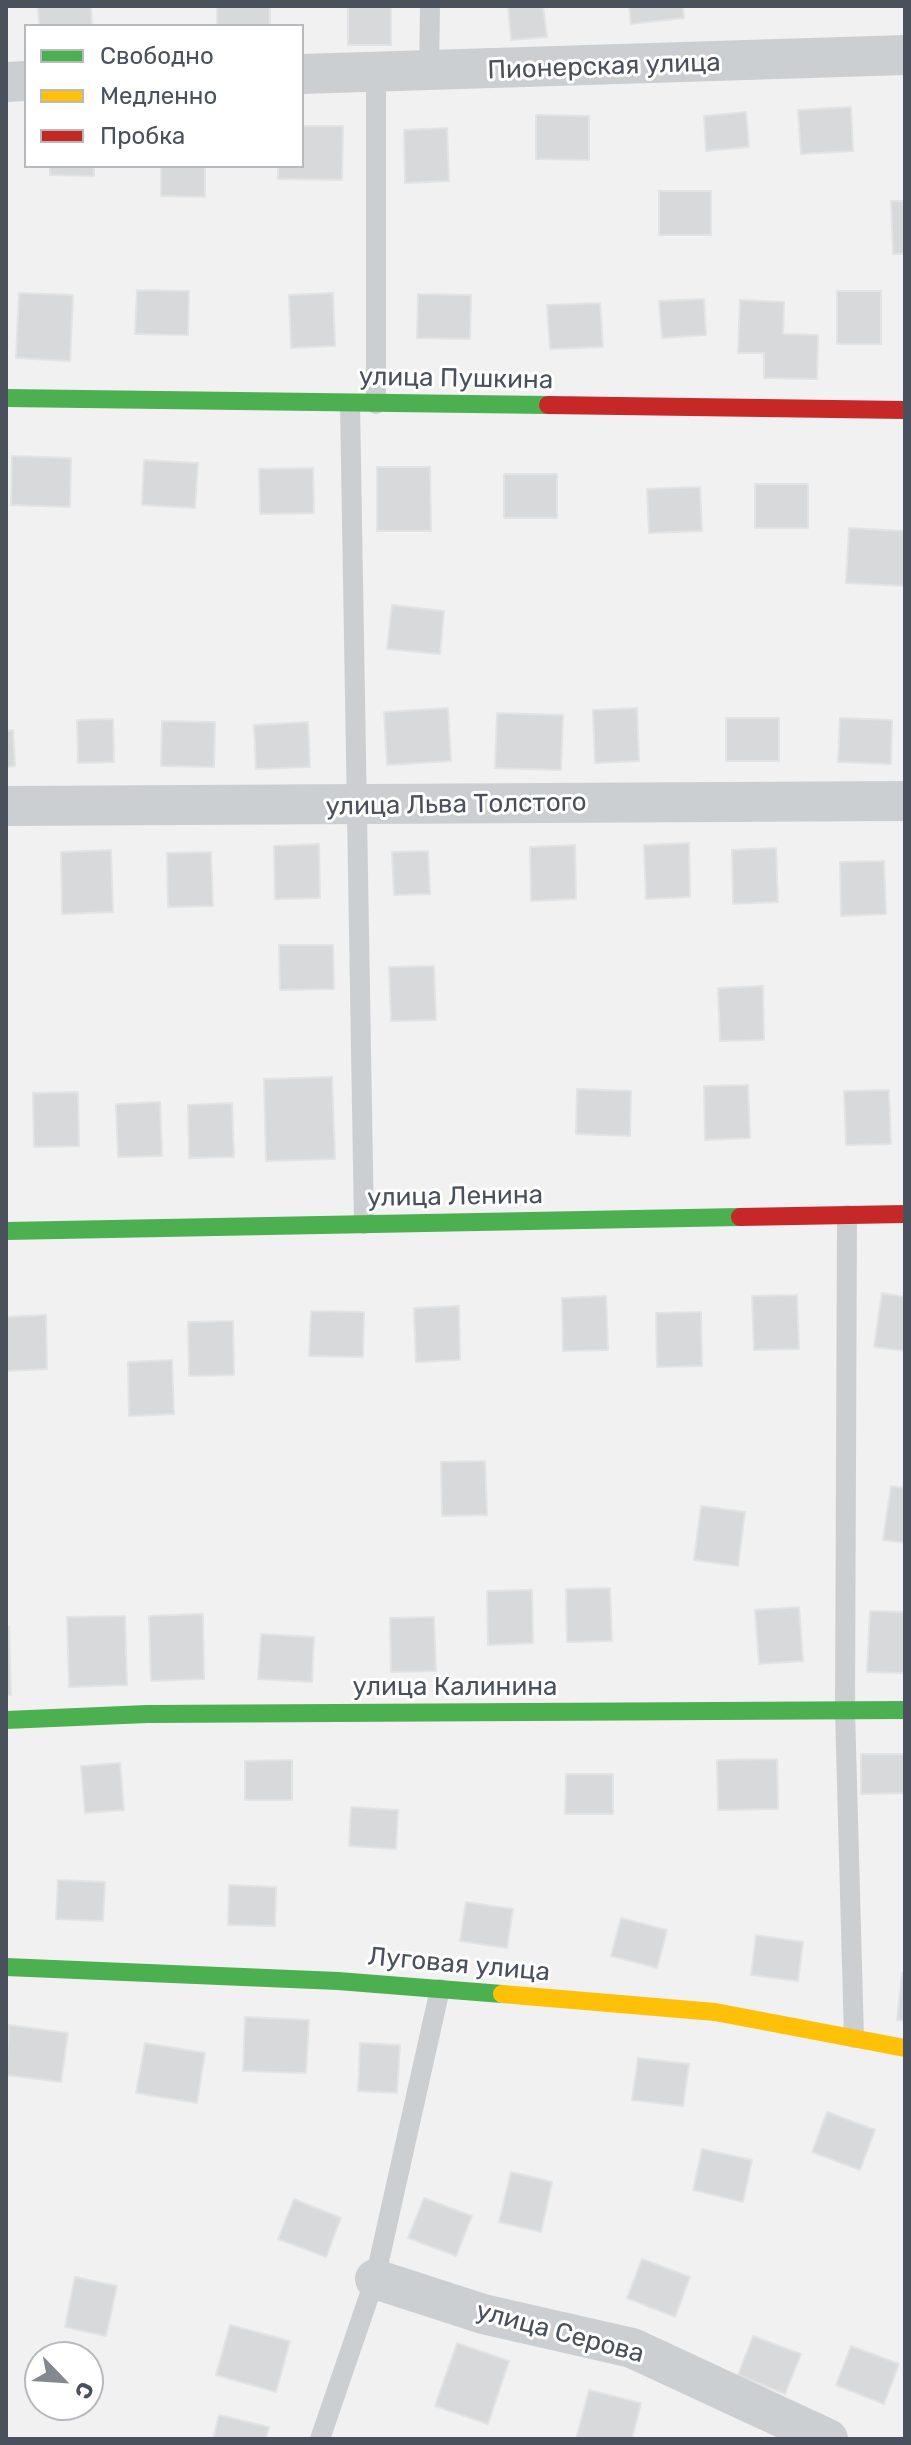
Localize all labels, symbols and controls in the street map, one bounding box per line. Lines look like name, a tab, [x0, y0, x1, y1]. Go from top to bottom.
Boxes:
legend	[24, 24, 304, 168]
text: Свободно	[100, 42, 214, 70]
street label: Пионерская улица	[487, 47, 721, 87]
text: Медленно	[100, 82, 217, 110]
text: Пробка	[100, 122, 185, 150]
street label: улица Пушкина	[359, 362, 553, 396]
street label: улица Льва Толстого	[325, 787, 587, 823]
street label: улица Ленина	[367, 1180, 543, 1214]
street label: улица Калинина	[353, 1671, 557, 1703]
street label: Луговая улица	[367, 1941, 551, 1989]
street label: улица Серова	[473, 2296, 647, 2370]
north arrow	[24, 2341, 104, 2421]
text: С	[69, 2378, 100, 2403]

